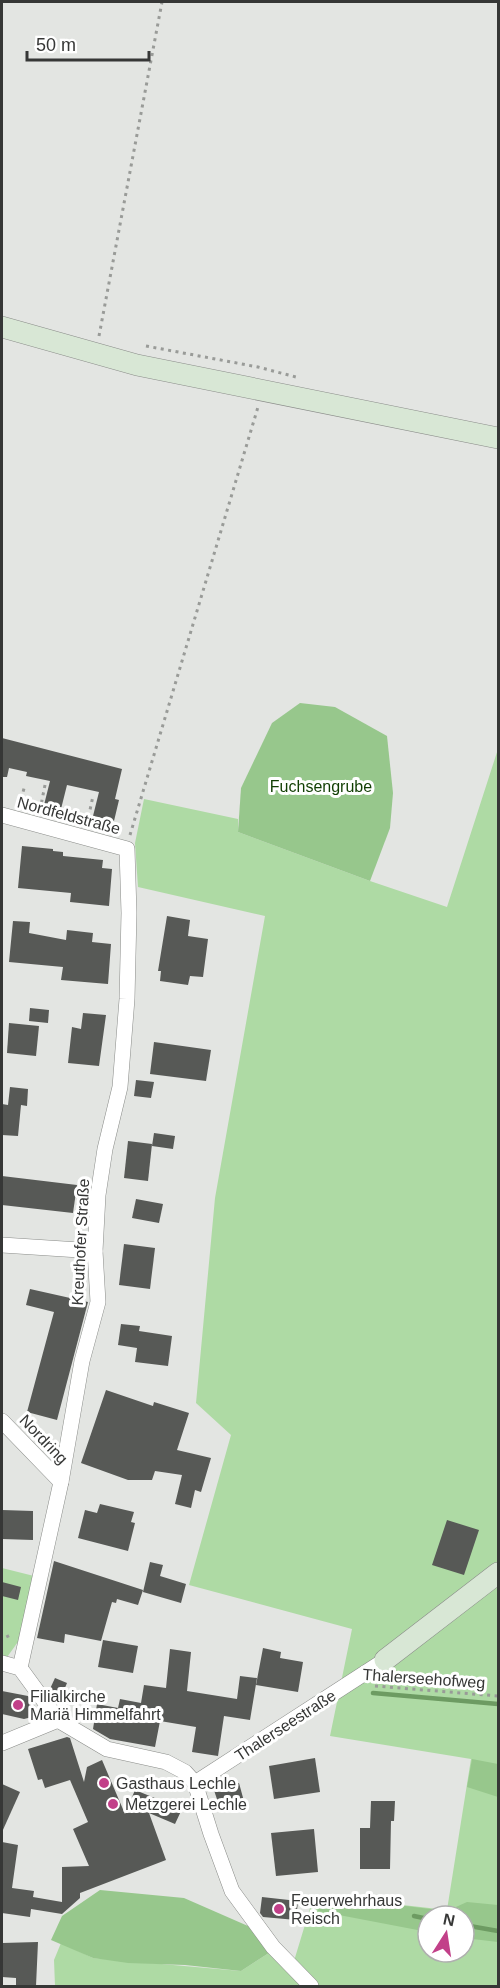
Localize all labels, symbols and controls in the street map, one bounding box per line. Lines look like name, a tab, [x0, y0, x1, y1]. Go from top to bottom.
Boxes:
scale bar	[27, 24, 148, 62]
text: 50 m	[36, 35, 76, 55]
park label: Fuchsengrube	[270, 778, 372, 795]
street label: Nordfeldstraße	[16, 794, 122, 837]
street label: Kreuthofer Straße	[69, 1178, 92, 1306]
street label: Nordring	[16, 1411, 71, 1467]
street label: Thalerseehofweg	[362, 1666, 486, 1691]
street label: Thalerseestraße	[232, 1687, 339, 1764]
place label: Filialkirche Mariä Himmelfahrt	[30, 1688, 161, 1723]
marker: Filialkirche Mariä Himmelfahrt	[11, 1698, 25, 1712]
place label: Gasthaus Lechle	[116, 1775, 236, 1792]
marker: Gasthaus Lechle	[97, 1776, 111, 1790]
place label: Metzgerei Lechle	[125, 1796, 247, 1813]
marker: Metzgerei Lechle	[106, 1797, 120, 1811]
place label: Feuerwehrhaus Reisch	[291, 1892, 402, 1927]
marker: Feuerwehrhaus Reisch	[272, 1902, 286, 1916]
north arrow	[416, 1904, 476, 1964]
text: N	[442, 1910, 456, 1929]

